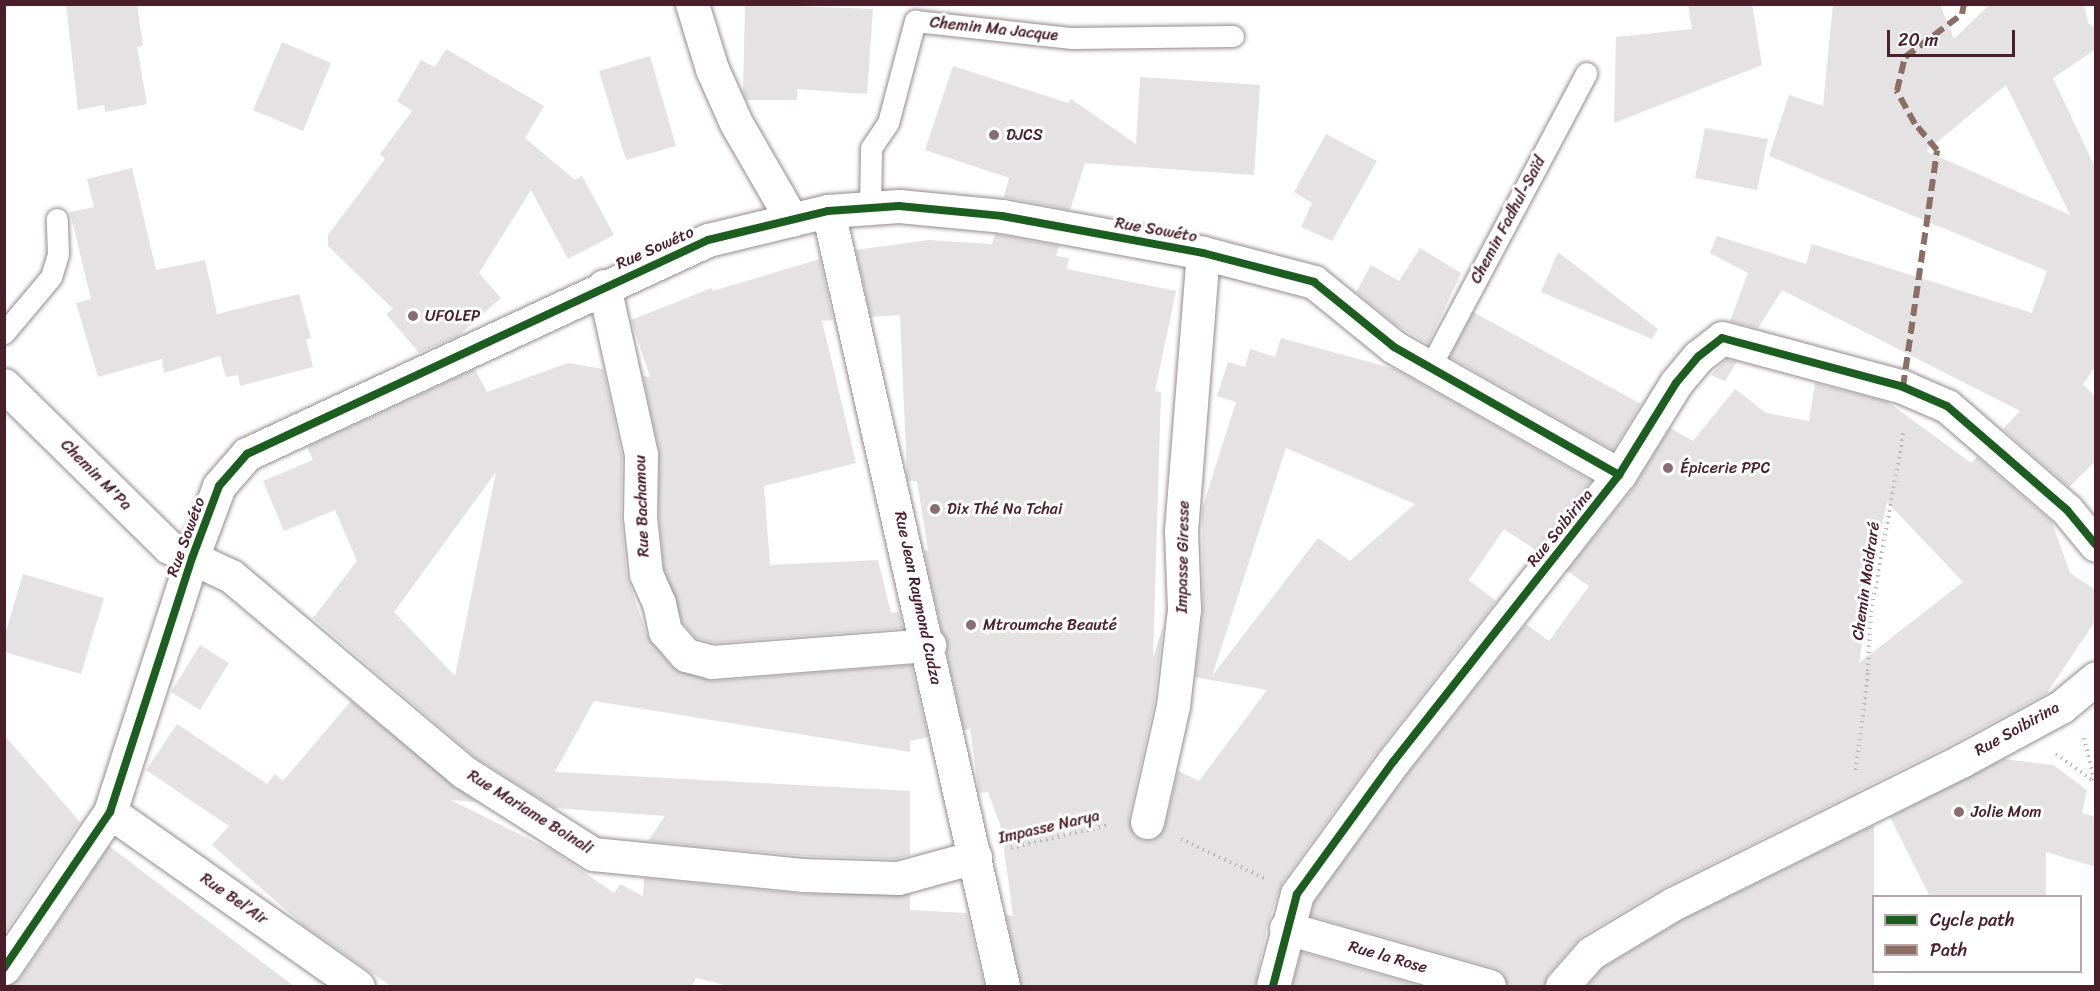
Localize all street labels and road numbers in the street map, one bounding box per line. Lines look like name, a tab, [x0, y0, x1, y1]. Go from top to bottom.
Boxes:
street label: Chemin Ma Jacque	[929, 13, 1059, 45]
street label: Chemin Fadhul-Saïd	[1466, 153, 1550, 287]
street label: Rue Sowéto	[1113, 213, 1199, 247]
street label: Rue Sowéto	[613, 222, 697, 274]
street label: Chemin M'Pa	[56, 435, 136, 515]
street label: Rue Bachamou	[631, 455, 653, 557]
street label: Rue Soibirina	[1523, 485, 1597, 571]
street label: Rue Sowéto	[163, 495, 209, 579]
street label: Impasse Giresse	[1172, 501, 1194, 613]
street label: Rue Jean Raymond Cudza	[890, 509, 946, 687]
street label: Chemin Moidraré	[1848, 520, 1884, 642]
street label: Rue Soibirina	[1971, 698, 2063, 760]
street label: Rue Mariame Boinali	[464, 766, 596, 858]
street label: Impasse Narya	[996, 806, 1102, 848]
street label: Rue Bel’Air	[196, 869, 272, 929]
street label: Rue la Rose	[1346, 937, 1430, 977]

